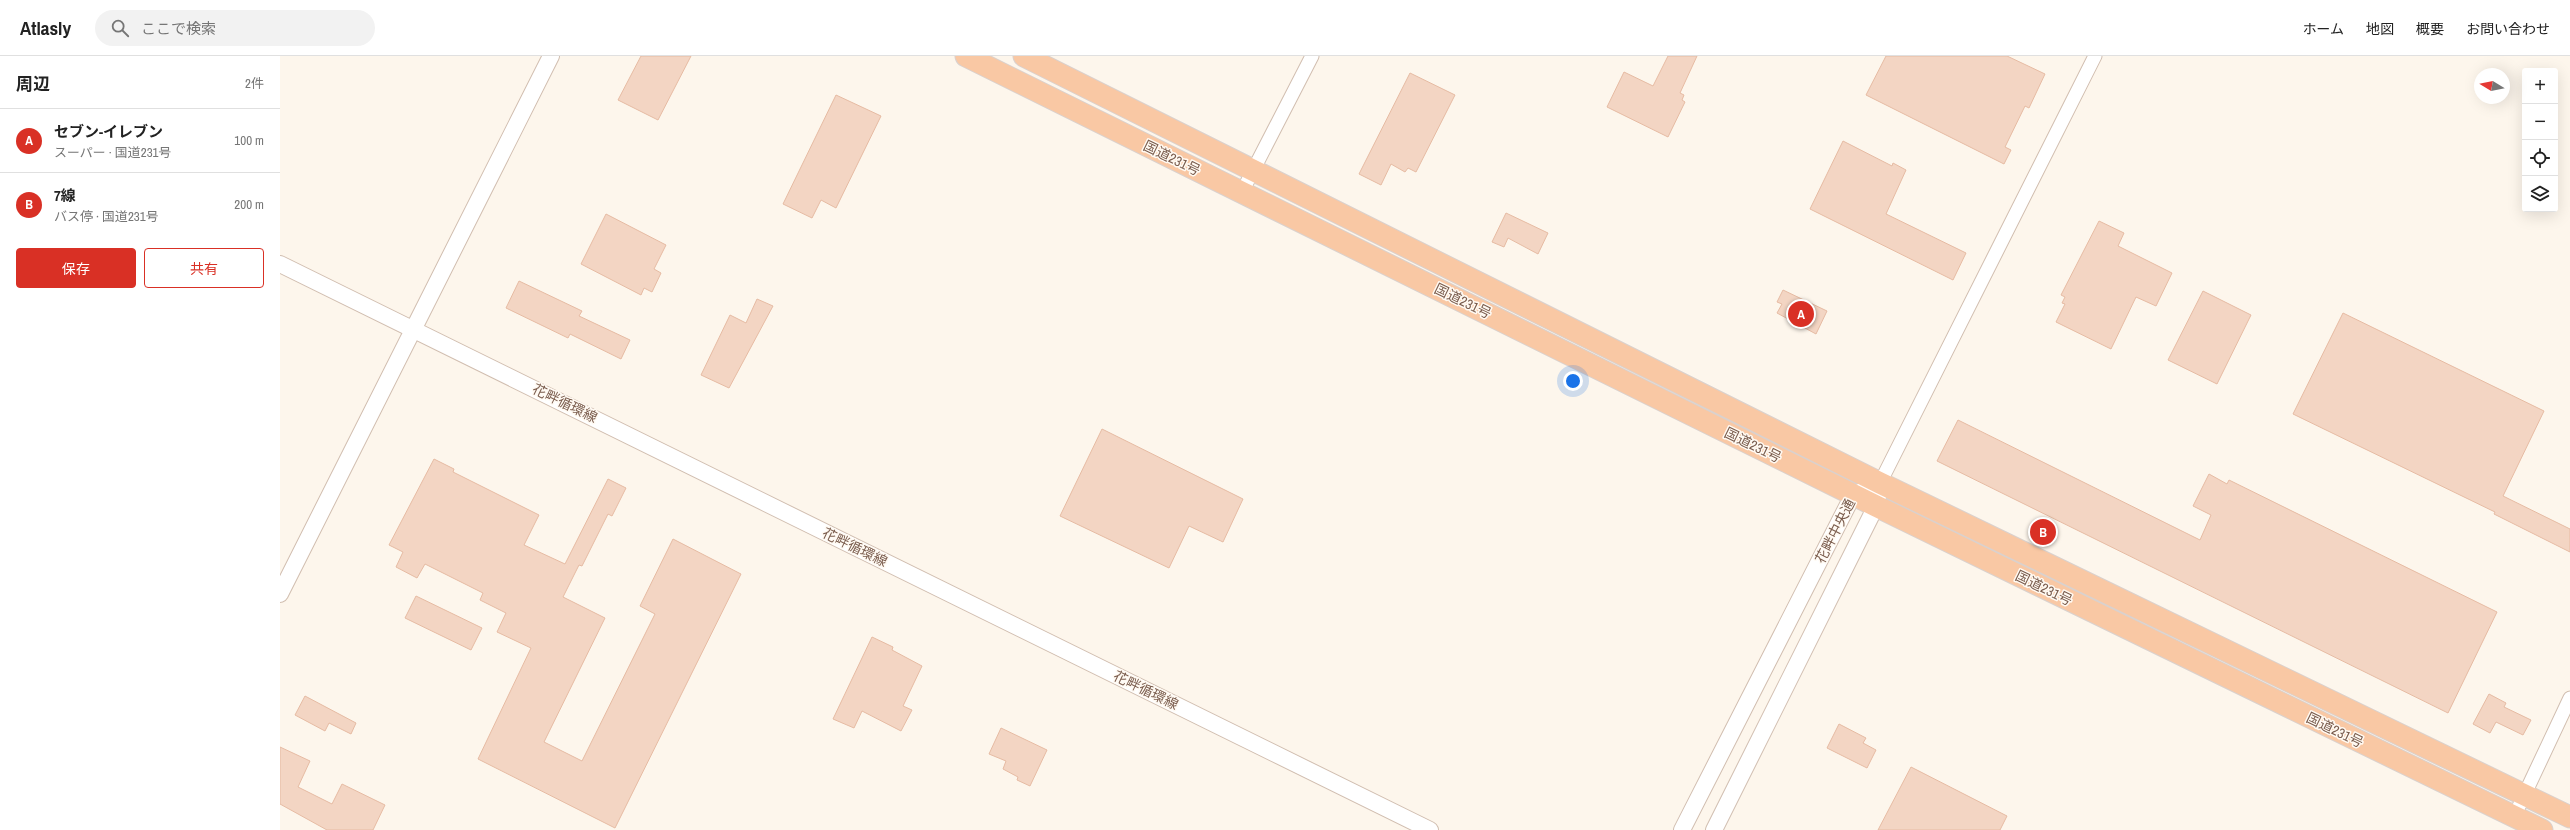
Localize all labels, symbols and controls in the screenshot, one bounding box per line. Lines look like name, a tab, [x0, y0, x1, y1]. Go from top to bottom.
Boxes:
search box	[95, 10, 375, 46]
text: Atlasly	[20, 15, 71, 41]
icon: search	[109, 17, 131, 39]
text: ここで検索	[141, 18, 216, 39]
text: ホーム	[2302, 20, 2344, 38]
text: 地図	[2366, 20, 2394, 38]
text: 概要	[2416, 20, 2444, 38]
text: お問い合わせ	[2466, 20, 2550, 38]
north arrow	[2474, 68, 2510, 104]
map controls	[2522, 68, 2558, 212]
button: +	[2522, 68, 2558, 104]
text: 周辺	[16, 72, 50, 95]
text: 2件	[245, 75, 264, 92]
button: −	[2522, 104, 2558, 140]
text: セブン-イレブン	[54, 121, 163, 142]
text: A	[25, 132, 33, 149]
text: 100 m	[234, 132, 264, 149]
street label: 国道231号	[1141, 137, 1203, 179]
button: locate	[2522, 140, 2558, 176]
text: スーパー · 国道231号	[54, 144, 172, 161]
button: layers	[2522, 176, 2558, 212]
text: 7線	[54, 185, 76, 206]
text: B	[25, 196, 33, 213]
text: 200 m	[234, 196, 264, 213]
text: バス停 · 国道231号	[54, 208, 159, 225]
button: 保存	[16, 248, 136, 288]
button: 共有	[144, 248, 264, 288]
street label: 国道231号	[1432, 280, 1494, 322]
pin: A	[1788, 299, 1814, 329]
your location	[1563, 371, 1583, 391]
street label: 花畔循環線	[530, 380, 600, 426]
street label: 国道231号	[1722, 424, 1784, 466]
street label: 花畔中央通	[1811, 496, 1859, 566]
pin: B	[2030, 517, 2056, 547]
street label: 花畔循環線	[820, 524, 890, 570]
street label: 国道231号	[2013, 567, 2075, 609]
street label: 花畔循環線	[1111, 667, 1181, 713]
street label: 国道231号	[2304, 709, 2366, 751]

